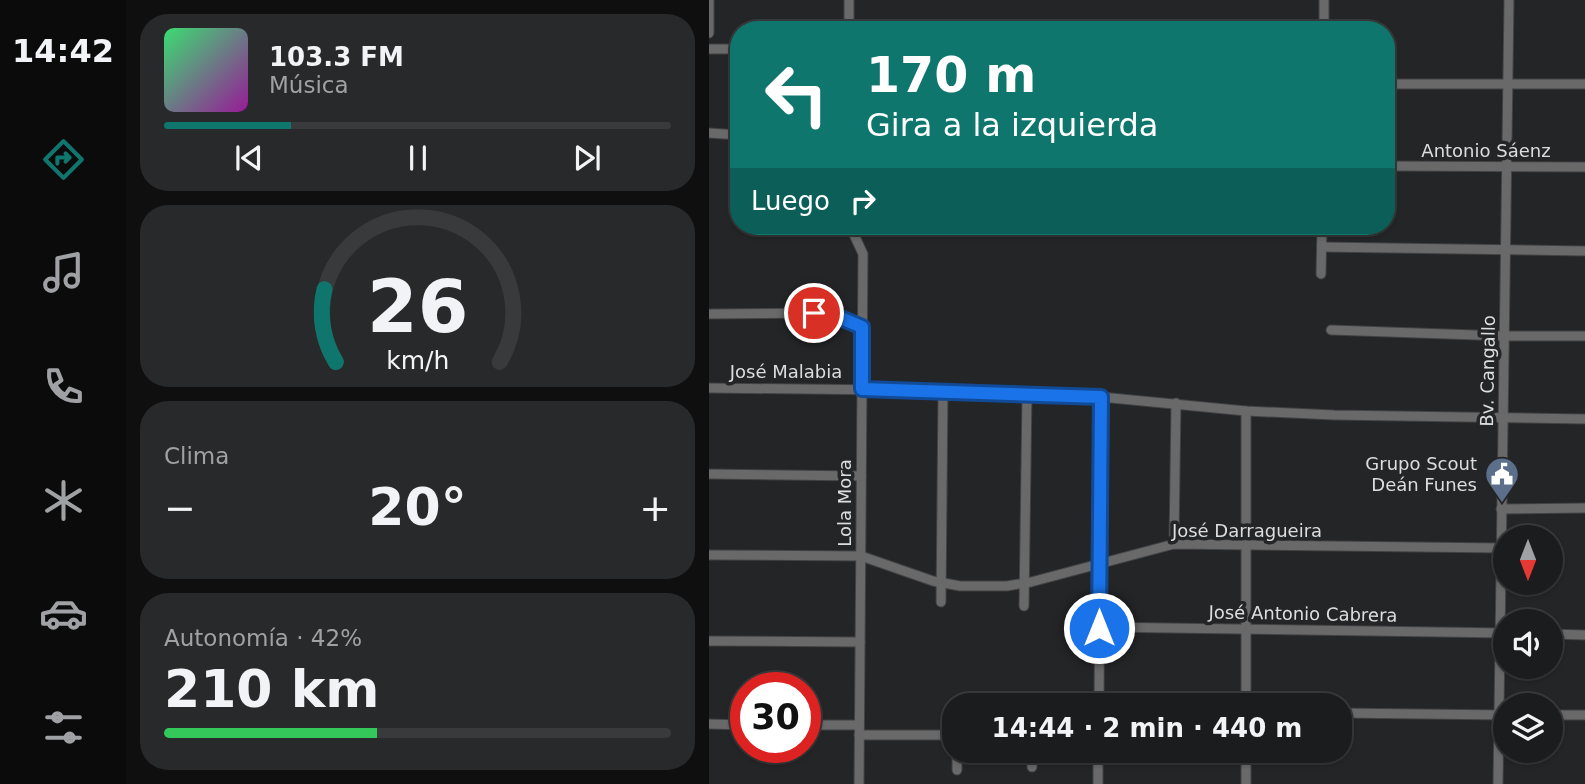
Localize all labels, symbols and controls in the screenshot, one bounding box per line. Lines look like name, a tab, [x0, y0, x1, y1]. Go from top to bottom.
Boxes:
text: 14:42	[12, 32, 114, 70]
text: 103.3 FM	[269, 42, 404, 72]
text: 170 m	[866, 47, 1036, 104]
icon: left	[751, 49, 842, 140]
text: Música	[269, 72, 349, 98]
text: Gira a la izquierda	[866, 106, 1158, 144]
icon: directions	[39, 135, 88, 184]
icon: previous	[230, 139, 268, 177]
icon: pause	[399, 139, 437, 177]
icon: next	[568, 139, 606, 177]
street label: Antonio Sáenz	[1421, 140, 1551, 161]
icon: right	[844, 182, 882, 220]
text: Luego	[751, 186, 830, 216]
icon: music	[39, 248, 88, 297]
text: 26	[367, 265, 468, 350]
pin	[784, 283, 844, 343]
icon: arrive	[795, 294, 833, 332]
street label: Bv. Cangallo	[1476, 315, 1499, 427]
text: km/h	[386, 346, 449, 375]
street label: José Malabia	[729, 361, 842, 382]
icon: phone	[39, 362, 88, 411]
text: Clima	[164, 443, 229, 469]
place label: Grupo Scout Deán Funes	[1365, 453, 1477, 495]
public building icon: Grupo Scout Deán Funes	[1483, 455, 1521, 504]
street label: Lola Mora	[834, 459, 855, 547]
icon: climate	[39, 476, 88, 525]
text: 20°	[368, 477, 467, 537]
text: −	[164, 486, 196, 530]
text: +	[639, 486, 671, 530]
street label: José Darragueira	[1171, 520, 1322, 541]
north arrow	[1493, 525, 1563, 595]
map controls	[1493, 525, 1563, 763]
icon: car	[39, 589, 88, 638]
position arrow	[1062, 591, 1136, 665]
street label: José Antonio Cabrera	[1207, 601, 1398, 626]
button: sound	[1493, 609, 1563, 679]
text: Autonomía · 42%	[164, 625, 362, 651]
text: 210 km	[164, 659, 379, 719]
speed limit sign: 30	[730, 672, 821, 763]
button: layers	[1493, 693, 1563, 763]
icon: filters	[39, 703, 88, 752]
text: 14:44 · 2 min · 440 m	[992, 713, 1302, 743]

